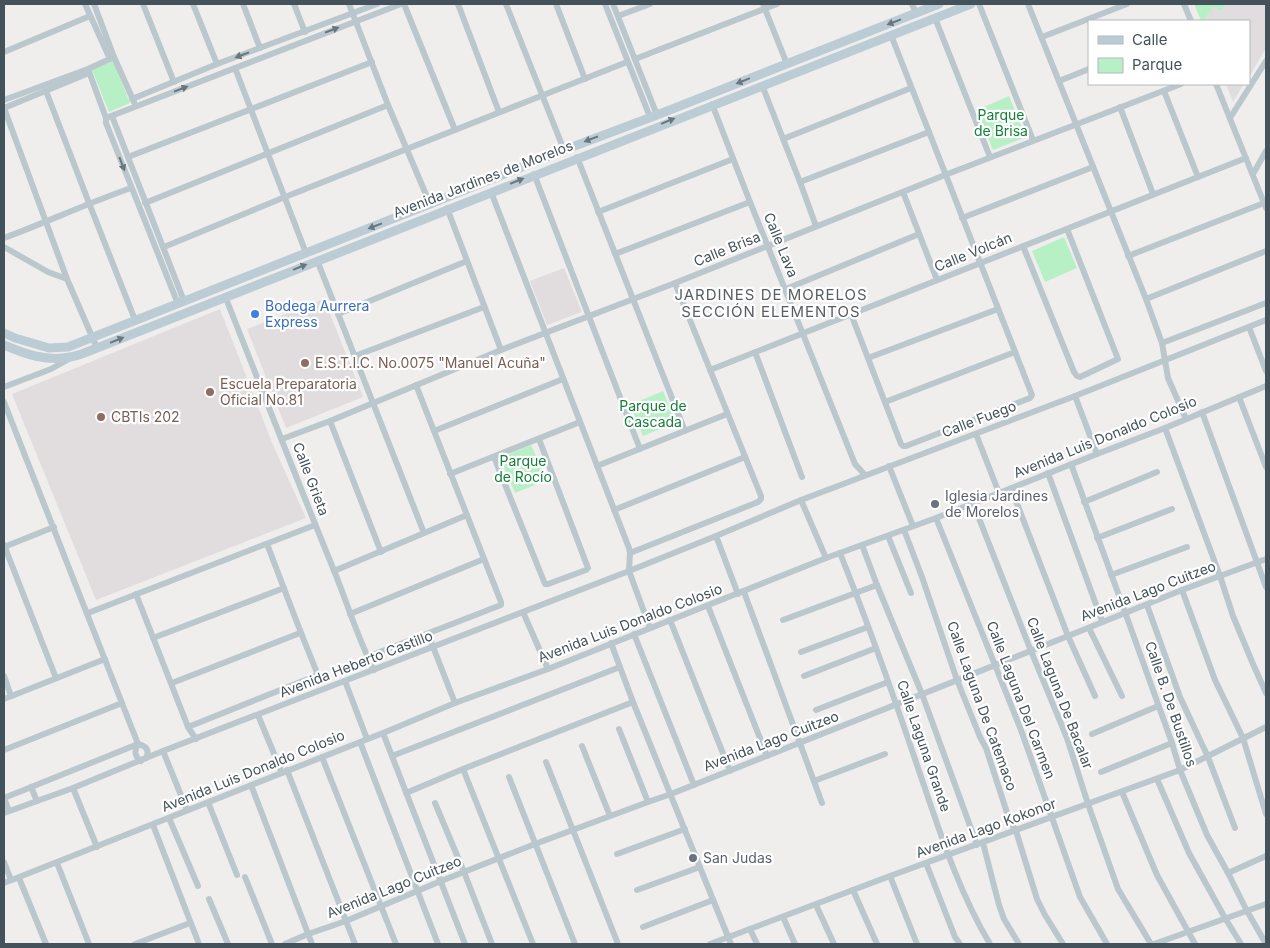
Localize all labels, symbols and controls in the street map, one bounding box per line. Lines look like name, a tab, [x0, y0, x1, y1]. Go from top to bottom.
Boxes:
one-way arrow	[886, 18, 901, 26]
legend	[1088, 20, 1250, 85]
one-way arrow	[325, 26, 340, 33]
text: Calle	[1132, 30, 1167, 49]
one-way arrow	[234, 51, 249, 59]
text: Parque	[1132, 55, 1182, 74]
one-way arrow	[735, 77, 750, 85]
one-way arrow	[174, 85, 188, 93]
park label: Parque de Brisa	[974, 106, 1028, 139]
one-way arrow	[661, 117, 675, 125]
one-way arrow	[583, 135, 598, 143]
street label: Avenida Jardines de Morelos	[391, 136, 575, 221]
one-way arrow	[118, 157, 126, 172]
one-way arrow	[509, 177, 524, 185]
street label: Calle Lava	[761, 210, 802, 280]
one-way arrow	[367, 222, 382, 230]
street label: Calle Brisa	[691, 227, 763, 270]
street label: Calle Volcán	[932, 228, 1014, 275]
one-way arrow	[293, 262, 307, 270]
district label: JARDINES DE MORELOS SECCIÓN ELEMENTOS	[674, 285, 868, 321]
place label: Bodega Aurrera Express	[265, 297, 369, 330]
marker: Bodega Aurrera Express	[249, 308, 261, 320]
one-way arrow	[110, 336, 125, 344]
place label: E.S.T.I.C. No.0075 "Manuel Acuña"	[315, 354, 546, 371]
marker: E.S.T.I.C. No.0075 "Manuel Acuña"	[299, 357, 311, 369]
place label: Escuela Preparatoria Oficial No.81	[220, 375, 357, 408]
marker: Escuela Preparatoria Oficial No.81	[204, 386, 216, 398]
street label: Avenida Luis Donaldo Colosio	[1011, 392, 1199, 481]
park label: Parque de Cascada	[619, 397, 687, 430]
street label: Calle Fuego	[939, 397, 1018, 440]
place label: CBTIs 202	[111, 408, 180, 425]
marker: CBTIs 202	[95, 411, 107, 423]
street label: Calle Grieta	[290, 440, 333, 518]
park label: Parque de Rocío	[494, 452, 552, 485]
place label: Iglesia Jardines de Morelos	[945, 487, 1048, 520]
marker: Iglesia Jardines de Morelos	[929, 498, 941, 510]
street label: Avenida Lago Cuitzeo	[1078, 557, 1218, 624]
street label: Avenida Luis Donaldo Colosio	[535, 579, 724, 666]
street label: Calle Laguna De Bacalar	[1024, 614, 1097, 771]
street label: Calle Laguna De Catemaco	[944, 619, 1021, 793]
street label: Calle Laguna Del Carmen	[984, 619, 1059, 781]
street label: Avenida Heberto Castillo	[277, 626, 435, 701]
street label: Calle B. De Bustillos	[1142, 639, 1201, 769]
street label: Calle Laguna Grande	[894, 678, 955, 814]
street label: Avenida Lago Cuitzeo	[701, 707, 841, 774]
street label: Avenida Luis Donaldo Colosio	[159, 726, 347, 815]
street label: Avenida Lago Kokonor	[913, 794, 1058, 861]
place label: San Judas	[703, 849, 772, 866]
street label: Avenida Lago Cuitzeo	[324, 852, 464, 921]
marker: San Judas	[687, 852, 699, 864]

